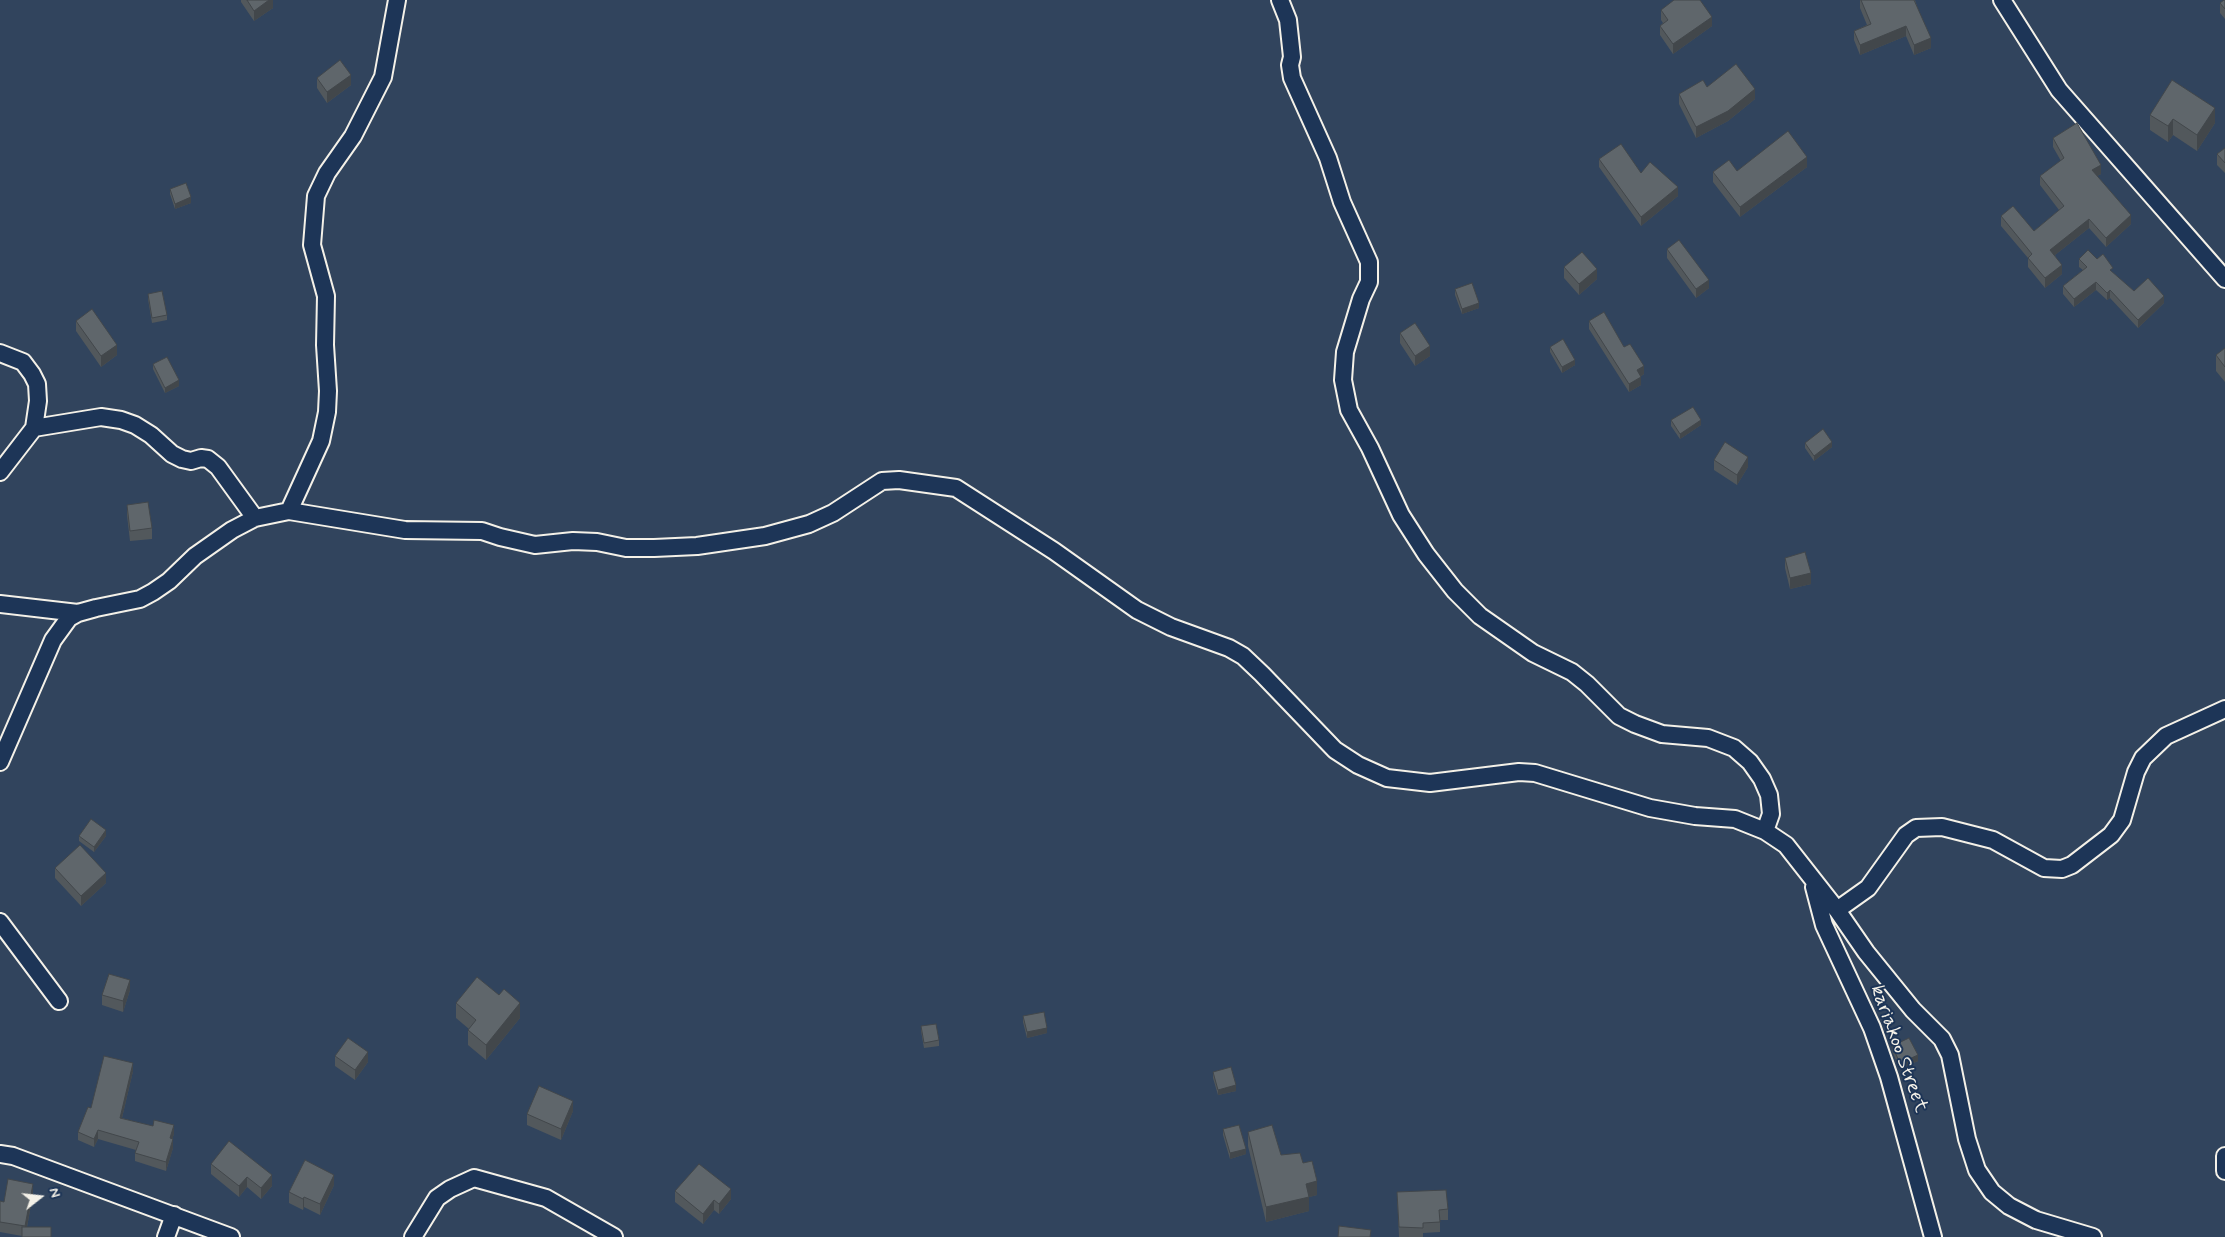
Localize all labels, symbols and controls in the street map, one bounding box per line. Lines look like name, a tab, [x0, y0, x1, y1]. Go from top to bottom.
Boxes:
street label: kariakoo Street	[1864, 982, 1932, 1116]
north arrow	[15, 1172, 65, 1222]
text: N	[44, 1186, 64, 1200]

